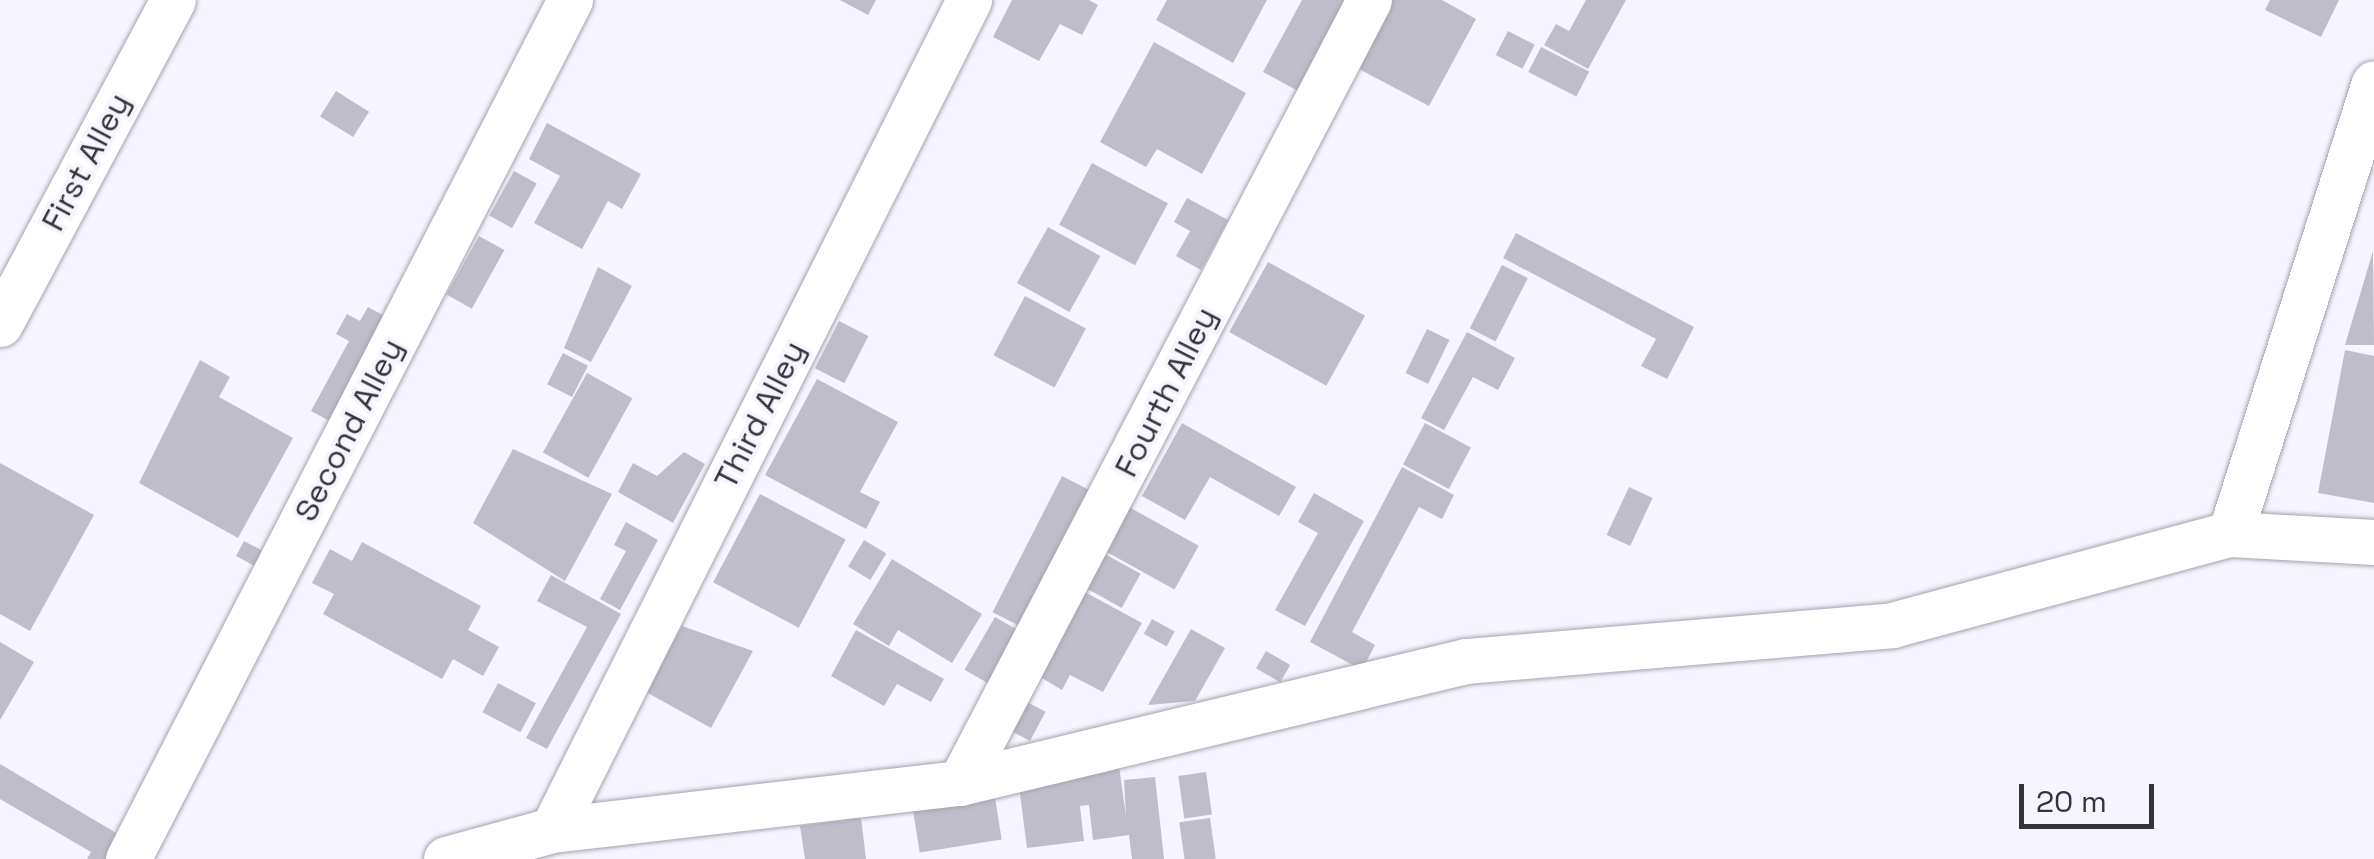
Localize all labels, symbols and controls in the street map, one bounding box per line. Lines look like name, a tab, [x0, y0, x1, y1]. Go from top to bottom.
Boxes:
street label: First Alley	[34, 86, 138, 238]
street label: Fourth Alley	[1107, 301, 1225, 483]
street label: Second Alley	[286, 332, 412, 528]
street label: Third Alley	[706, 335, 814, 495]
scale bar	[2024, 764, 2159, 826]
text: 20 m	[2036, 782, 2107, 821]

